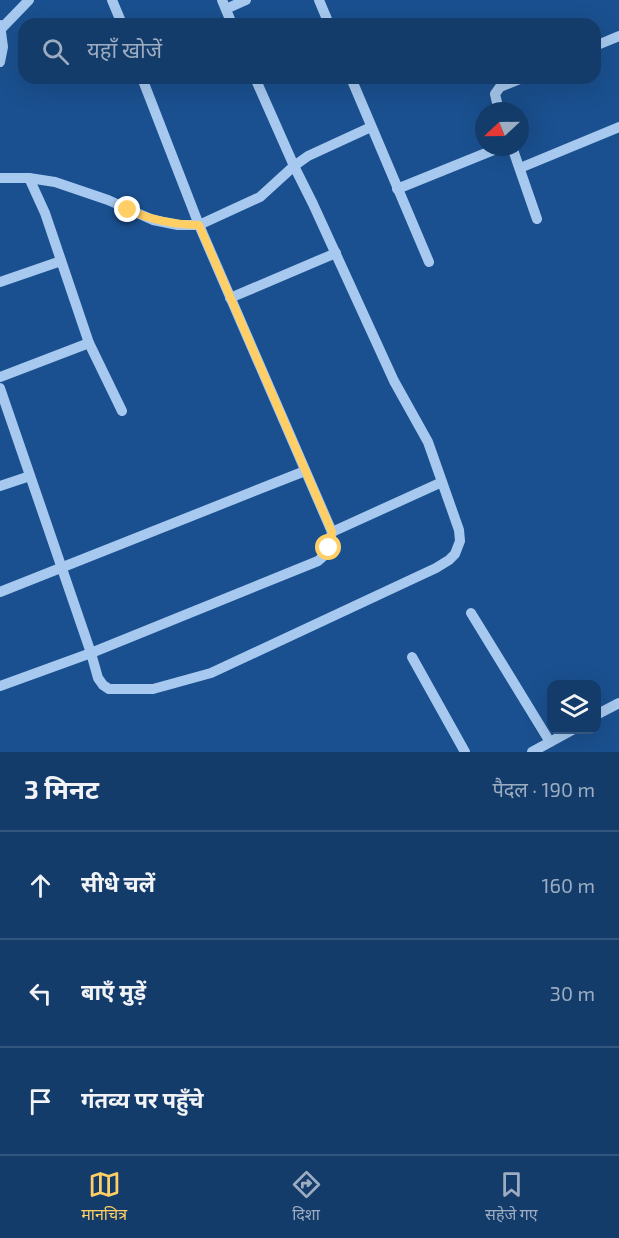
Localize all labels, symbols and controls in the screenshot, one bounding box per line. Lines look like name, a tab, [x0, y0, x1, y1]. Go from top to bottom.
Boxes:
search box	[18, 18, 601, 84]
icon: search	[39, 35, 72, 68]
text: यहाँ खोजें	[87, 36, 162, 62]
north arrow	[475, 102, 529, 156]
route end	[114, 196, 140, 222]
route start	[315, 534, 341, 560]
map controls	[547, 680, 601, 734]
button: layers	[547, 680, 601, 734]
text: 3 मिनट	[24, 773, 99, 804]
text: पैदल · 190 m	[492, 777, 595, 801]
icon: ahead	[24, 869, 57, 902]
text: सीधे चलें	[81, 870, 155, 896]
text: 160 m	[542, 873, 595, 897]
icon: left	[24, 977, 57, 1010]
text: बाएँ मुड़ें	[81, 978, 146, 1004]
text: 30 m	[550, 981, 595, 1005]
icon: arrive	[24, 1085, 57, 1118]
text: गंतव्य पर पहुँचे	[81, 1086, 204, 1112]
tab: मानचित्र	[81, 1168, 127, 1227]
tab: दिशा	[290, 1168, 323, 1227]
tab: सहेजे गए	[485, 1168, 538, 1227]

